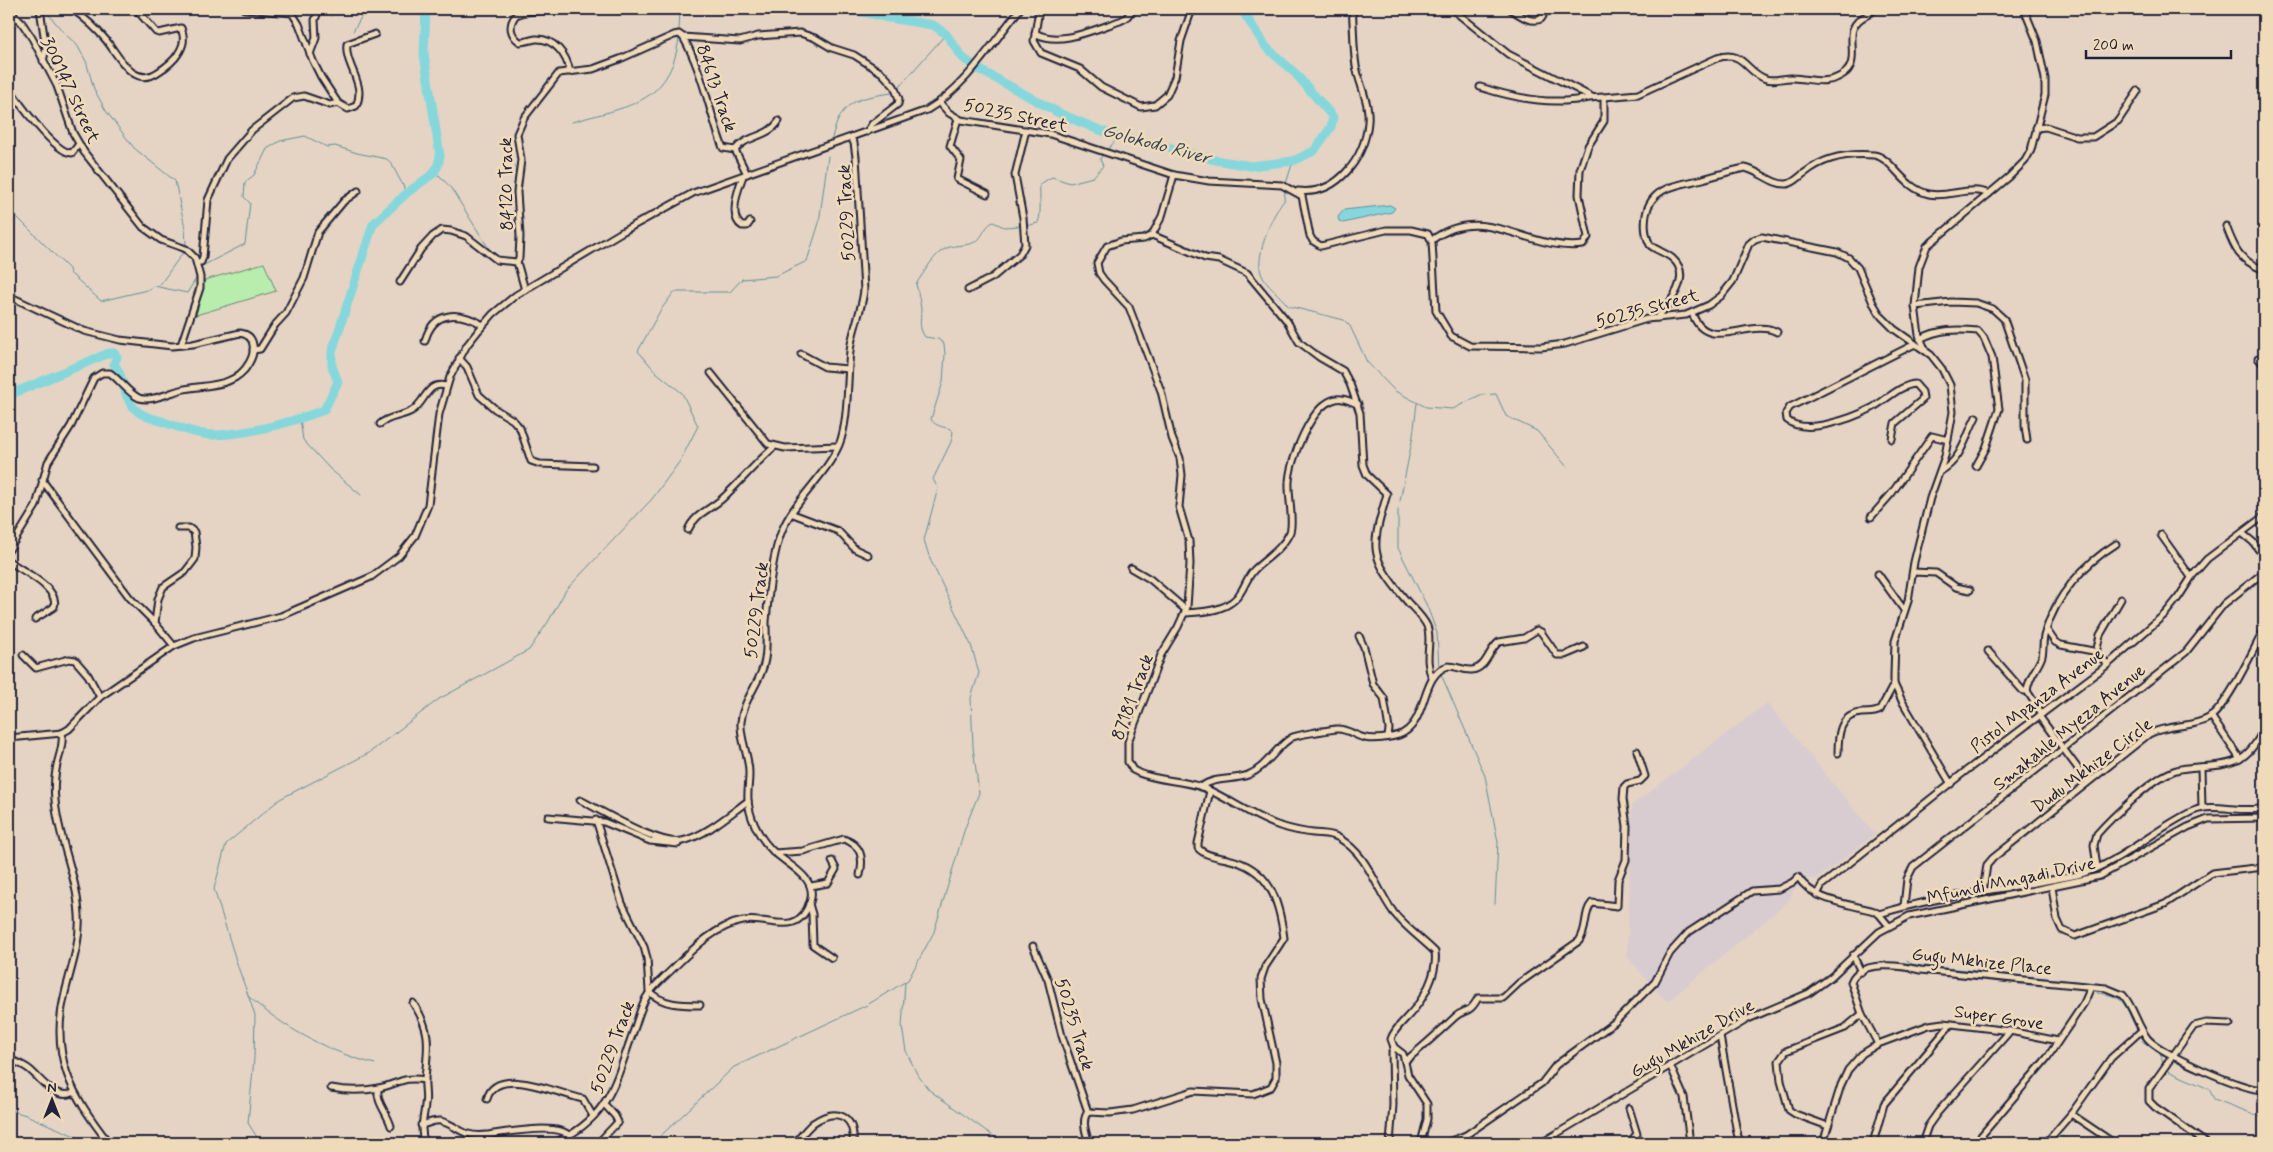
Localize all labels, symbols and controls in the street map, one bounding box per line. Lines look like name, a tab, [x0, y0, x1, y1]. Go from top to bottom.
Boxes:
scale bar	[2086, 28, 2230, 60]
street label: 300147 Street	[35, 33, 105, 148]
text: 200 m	[2093, 36, 2134, 56]
street label: 84613 Track	[690, 41, 742, 135]
street label: 50235 Street	[961, 93, 1071, 139]
water label: Golokodo River	[1100, 118, 1216, 171]
street label: 84120 Track	[494, 137, 520, 231]
street label: 50229 Track	[832, 164, 862, 262]
street label: 50235 Street	[1593, 284, 1702, 334]
street label: 50229 Track	[739, 560, 775, 660]
street label: Pistol Mpanza Avenue	[1966, 642, 2110, 759]
street label: 87181 Track	[1106, 651, 1160, 744]
street label: Smakahle Myeza Avenue	[1988, 659, 2151, 797]
street label: Dudu Mkhize Circle	[2027, 712, 2158, 819]
street label: Mfundi Mngadi Drive	[1925, 851, 2098, 911]
street label: Gugu Mkhize Place	[1910, 943, 2053, 983]
street label: 50235 Track	[1049, 975, 1099, 1073]
street label: Gugu Mkhize Drive	[1626, 994, 1760, 1086]
street label: 50229 Track	[585, 998, 641, 1097]
street label: Super Grove	[1952, 1000, 2045, 1036]
north arrow	[28, 1074, 78, 1124]
text: N	[47, 1079, 57, 1097]

